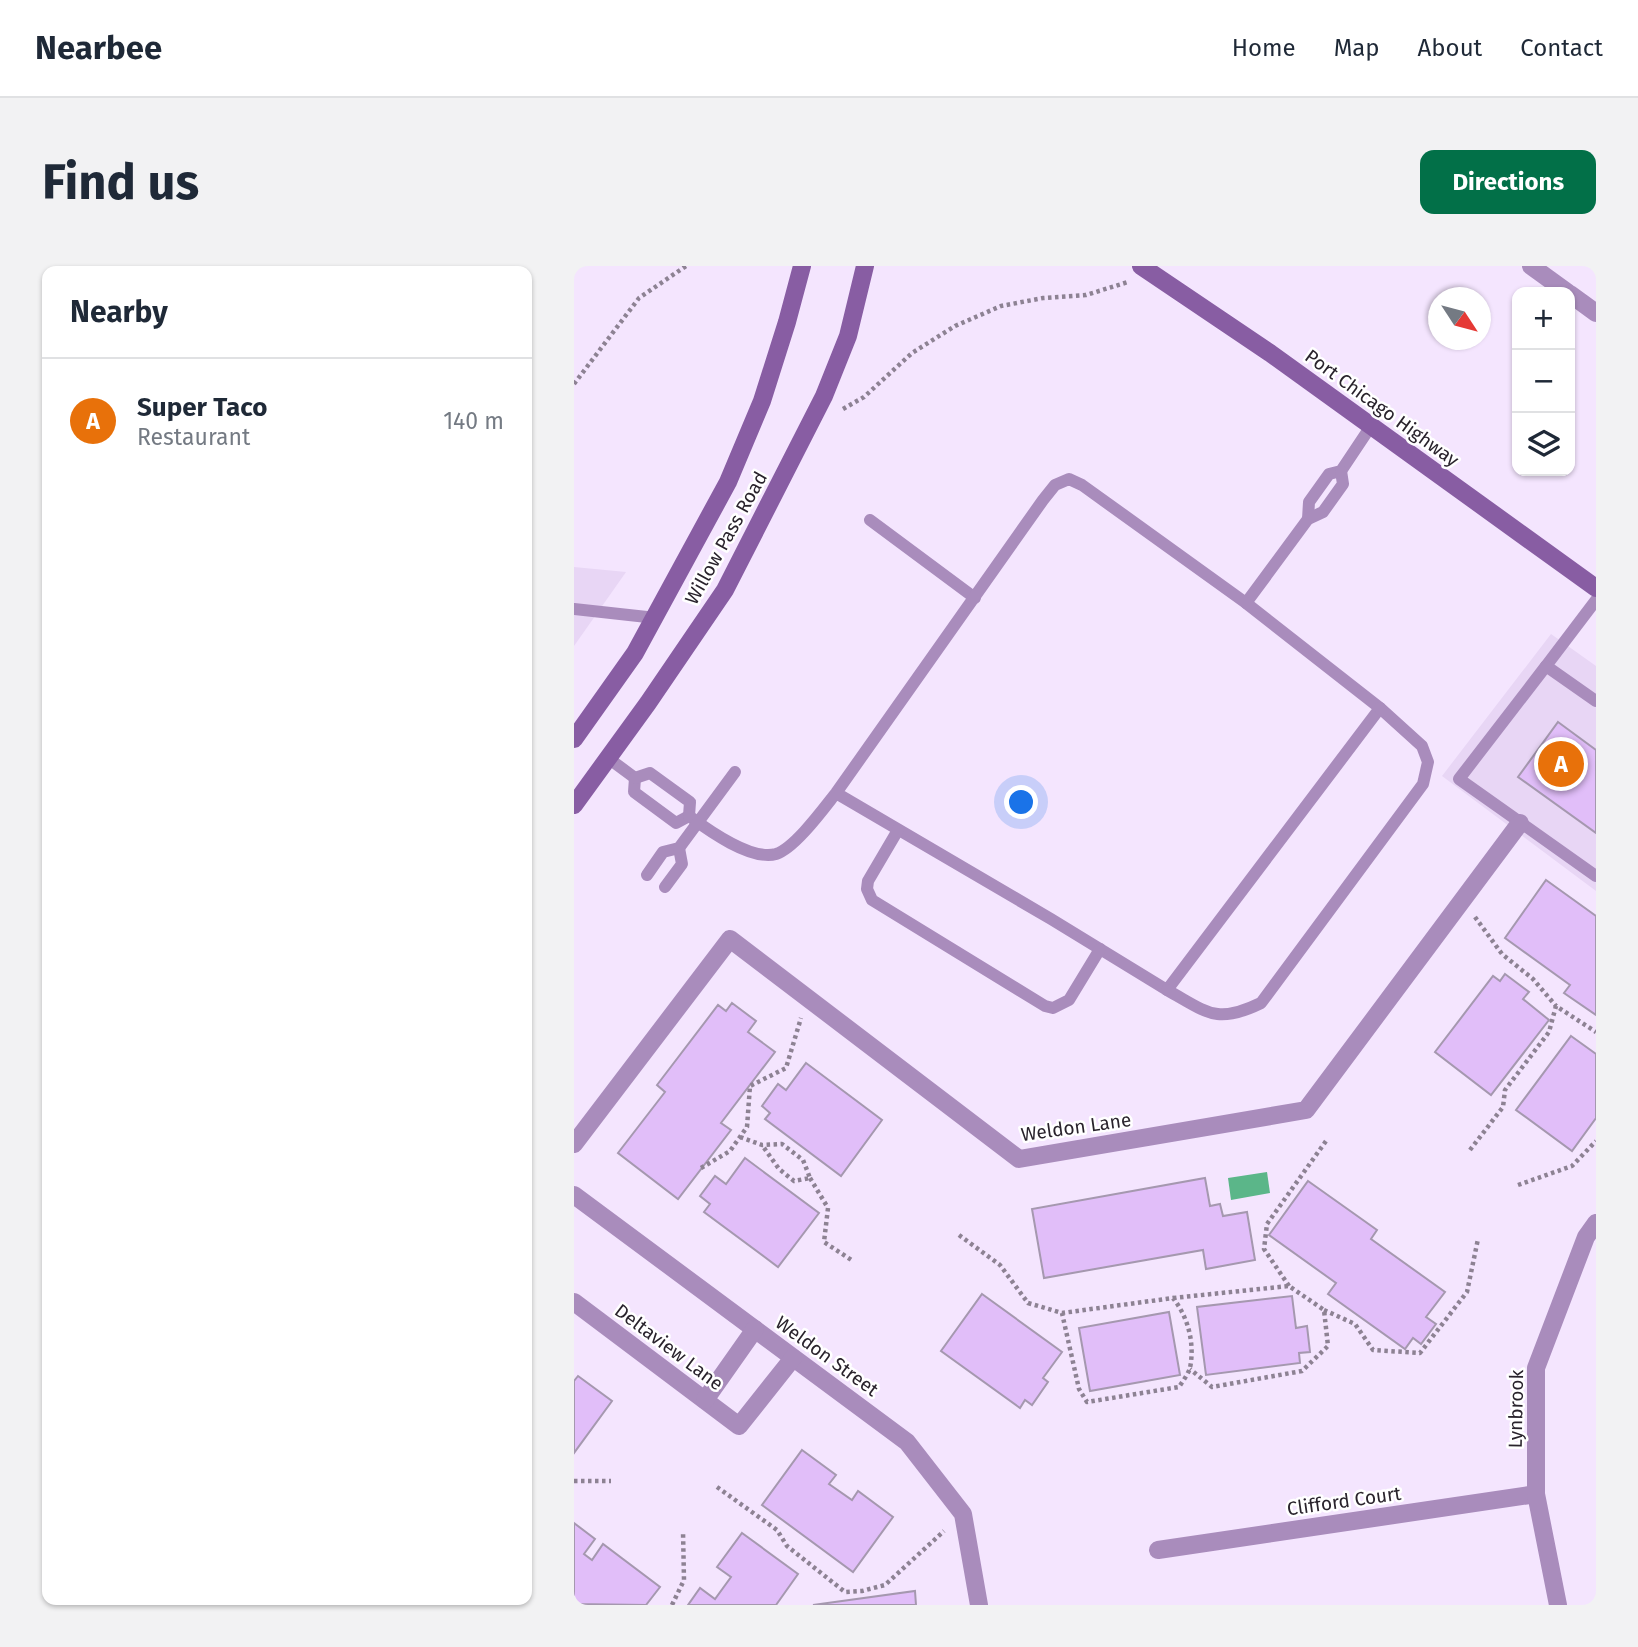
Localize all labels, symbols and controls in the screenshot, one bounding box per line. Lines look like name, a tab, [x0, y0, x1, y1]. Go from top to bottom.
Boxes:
text: Nearbee	[35, 28, 162, 68]
text: Home	[1232, 34, 1296, 62]
text: Map	[1334, 34, 1380, 62]
text: About	[1418, 34, 1482, 62]
text: Contact	[1520, 34, 1603, 62]
button: Directions	[1420, 150, 1596, 214]
text: Find us	[42, 153, 199, 212]
north arrow	[1428, 287, 1491, 350]
map controls	[1512, 287, 1575, 476]
button: +	[1512, 287, 1575, 350]
text: Nearby	[70, 294, 168, 330]
street label: Port Chicago Highway	[1301, 344, 1464, 472]
button: −	[1512, 350, 1575, 413]
text: Super Taco	[137, 392, 267, 423]
text: A	[86, 407, 100, 435]
text: 140 m	[443, 407, 504, 435]
button: layers	[1512, 413, 1575, 476]
text: Restaurant	[137, 423, 250, 451]
street label: Willow Pass Road	[680, 468, 772, 608]
pin: A	[1538, 738, 1584, 790]
your location	[1004, 785, 1038, 819]
street label: Weldon Lane	[1019, 1108, 1133, 1146]
street label: Deltaview Lane	[610, 1299, 728, 1395]
street label: Weldon Street	[771, 1311, 883, 1401]
street label: Lynbrook	[1504, 1369, 1528, 1448]
street label: Clifford Court	[1286, 1482, 1403, 1520]

